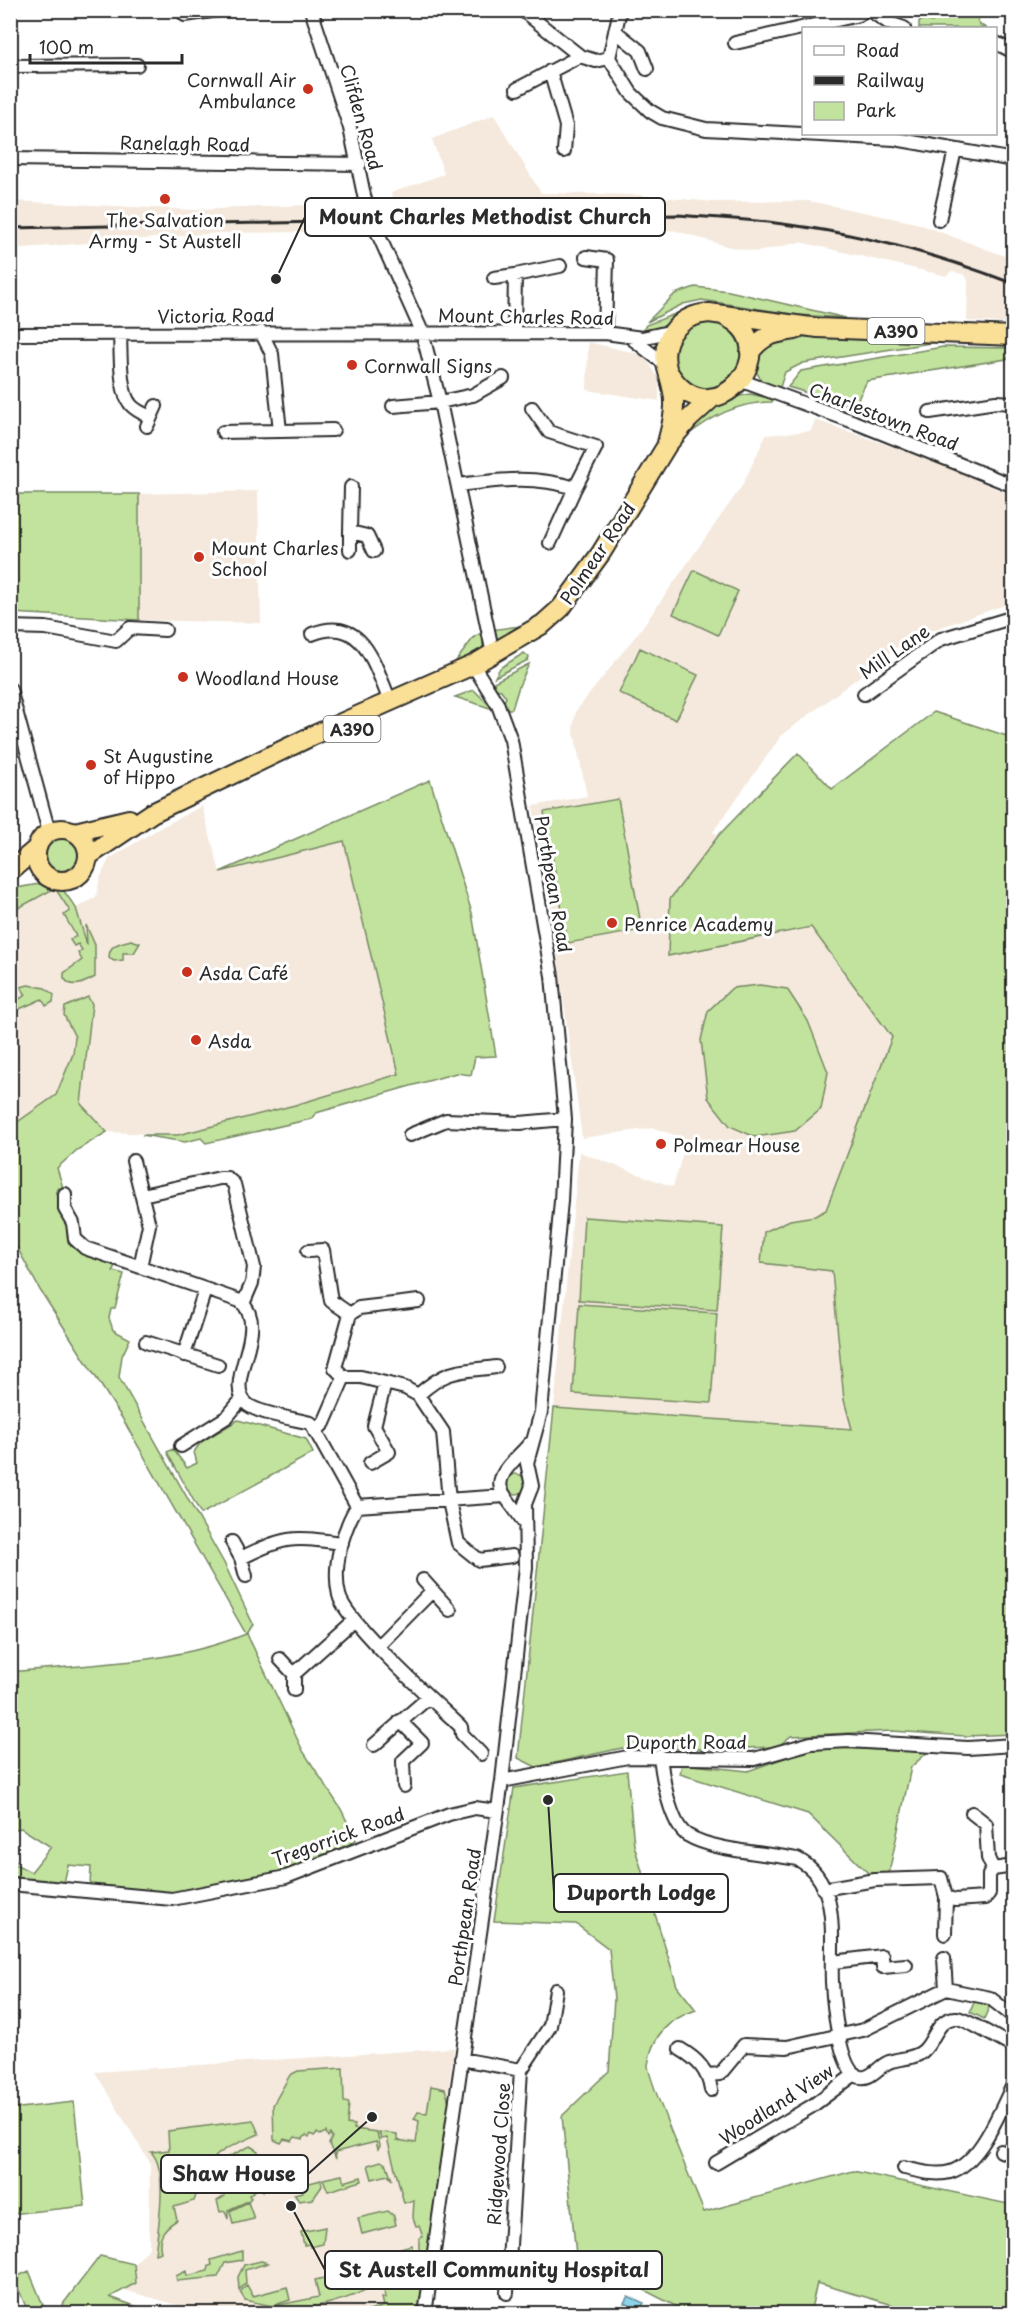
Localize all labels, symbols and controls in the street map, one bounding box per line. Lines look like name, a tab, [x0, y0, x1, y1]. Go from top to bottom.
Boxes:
scale bar	[30, 27, 182, 65]
legend	[802, 27, 997, 135]
text: 100 m	[39, 33, 94, 60]
text: Road	[856, 36, 900, 63]
street label: Clifden Road	[334, 61, 390, 173]
place label: Cornwall Air Ambulance	[187, 66, 297, 114]
text: Railway	[856, 66, 924, 93]
marker: Cornwall Air Ambulance	[301, 82, 315, 96]
text: Park	[856, 96, 896, 123]
street label: Ranelagh Road	[120, 128, 250, 158]
marker: The Salvation Army - St Austell	[158, 192, 172, 206]
callout: Mount Charles Methodist Church	[305, 198, 665, 236]
text: Mount Charles Methodist Church	[319, 201, 651, 231]
place label: The Salvation Army - St Austell	[89, 206, 241, 254]
street label: Victoria Road	[157, 300, 275, 330]
street label: Mount Charles Road	[438, 301, 614, 331]
road number: A390	[868, 318, 924, 344]
place label: Cornwall Signs	[364, 352, 492, 379]
marker: Cornwall Signs	[345, 358, 359, 372]
street label: Charlestown Road	[805, 375, 963, 457]
street label: Polmear Road	[553, 496, 641, 610]
place label: Mount Charles School	[211, 534, 339, 582]
marker: Mount Charles School	[192, 550, 206, 564]
street label: Mill Lane	[853, 617, 935, 685]
place label: Woodland House	[195, 664, 339, 691]
marker: Woodland House	[176, 670, 190, 684]
road number: A390	[324, 716, 380, 742]
place label: St Augustine of Hippo	[103, 742, 214, 790]
marker: St Augustine of Hippo	[84, 758, 98, 772]
street label: Porthpean Road	[529, 813, 579, 955]
place label: Penrice Academy	[624, 910, 774, 937]
marker: Penrice Academy	[605, 916, 619, 930]
place label: Asda Café	[199, 959, 288, 986]
marker: Asda Café	[180, 965, 194, 979]
place label: Asda	[208, 1027, 251, 1054]
marker: Asda	[189, 1033, 203, 1047]
place label: Polmear House	[673, 1131, 800, 1158]
marker: Polmear House	[654, 1137, 668, 1151]
street label: Duporth Road	[625, 1728, 747, 1755]
street label: Tregorrick Road	[268, 1800, 408, 1872]
street label: Porthpean Road	[441, 1846, 487, 1988]
callout: Duporth Lodge	[554, 1874, 728, 1912]
text: Duporth Lodge	[566, 1877, 716, 1907]
street label: Woodland View	[714, 2057, 839, 2151]
street label: Ridgewood Close	[480, 2082, 516, 2226]
callout: Shaw House	[161, 2155, 308, 2193]
text: Shaw House	[172, 2158, 296, 2188]
callout: St Austell Community Hospital	[325, 2251, 662, 2289]
text: St Austell Community Hospital	[339, 2254, 649, 2284]

